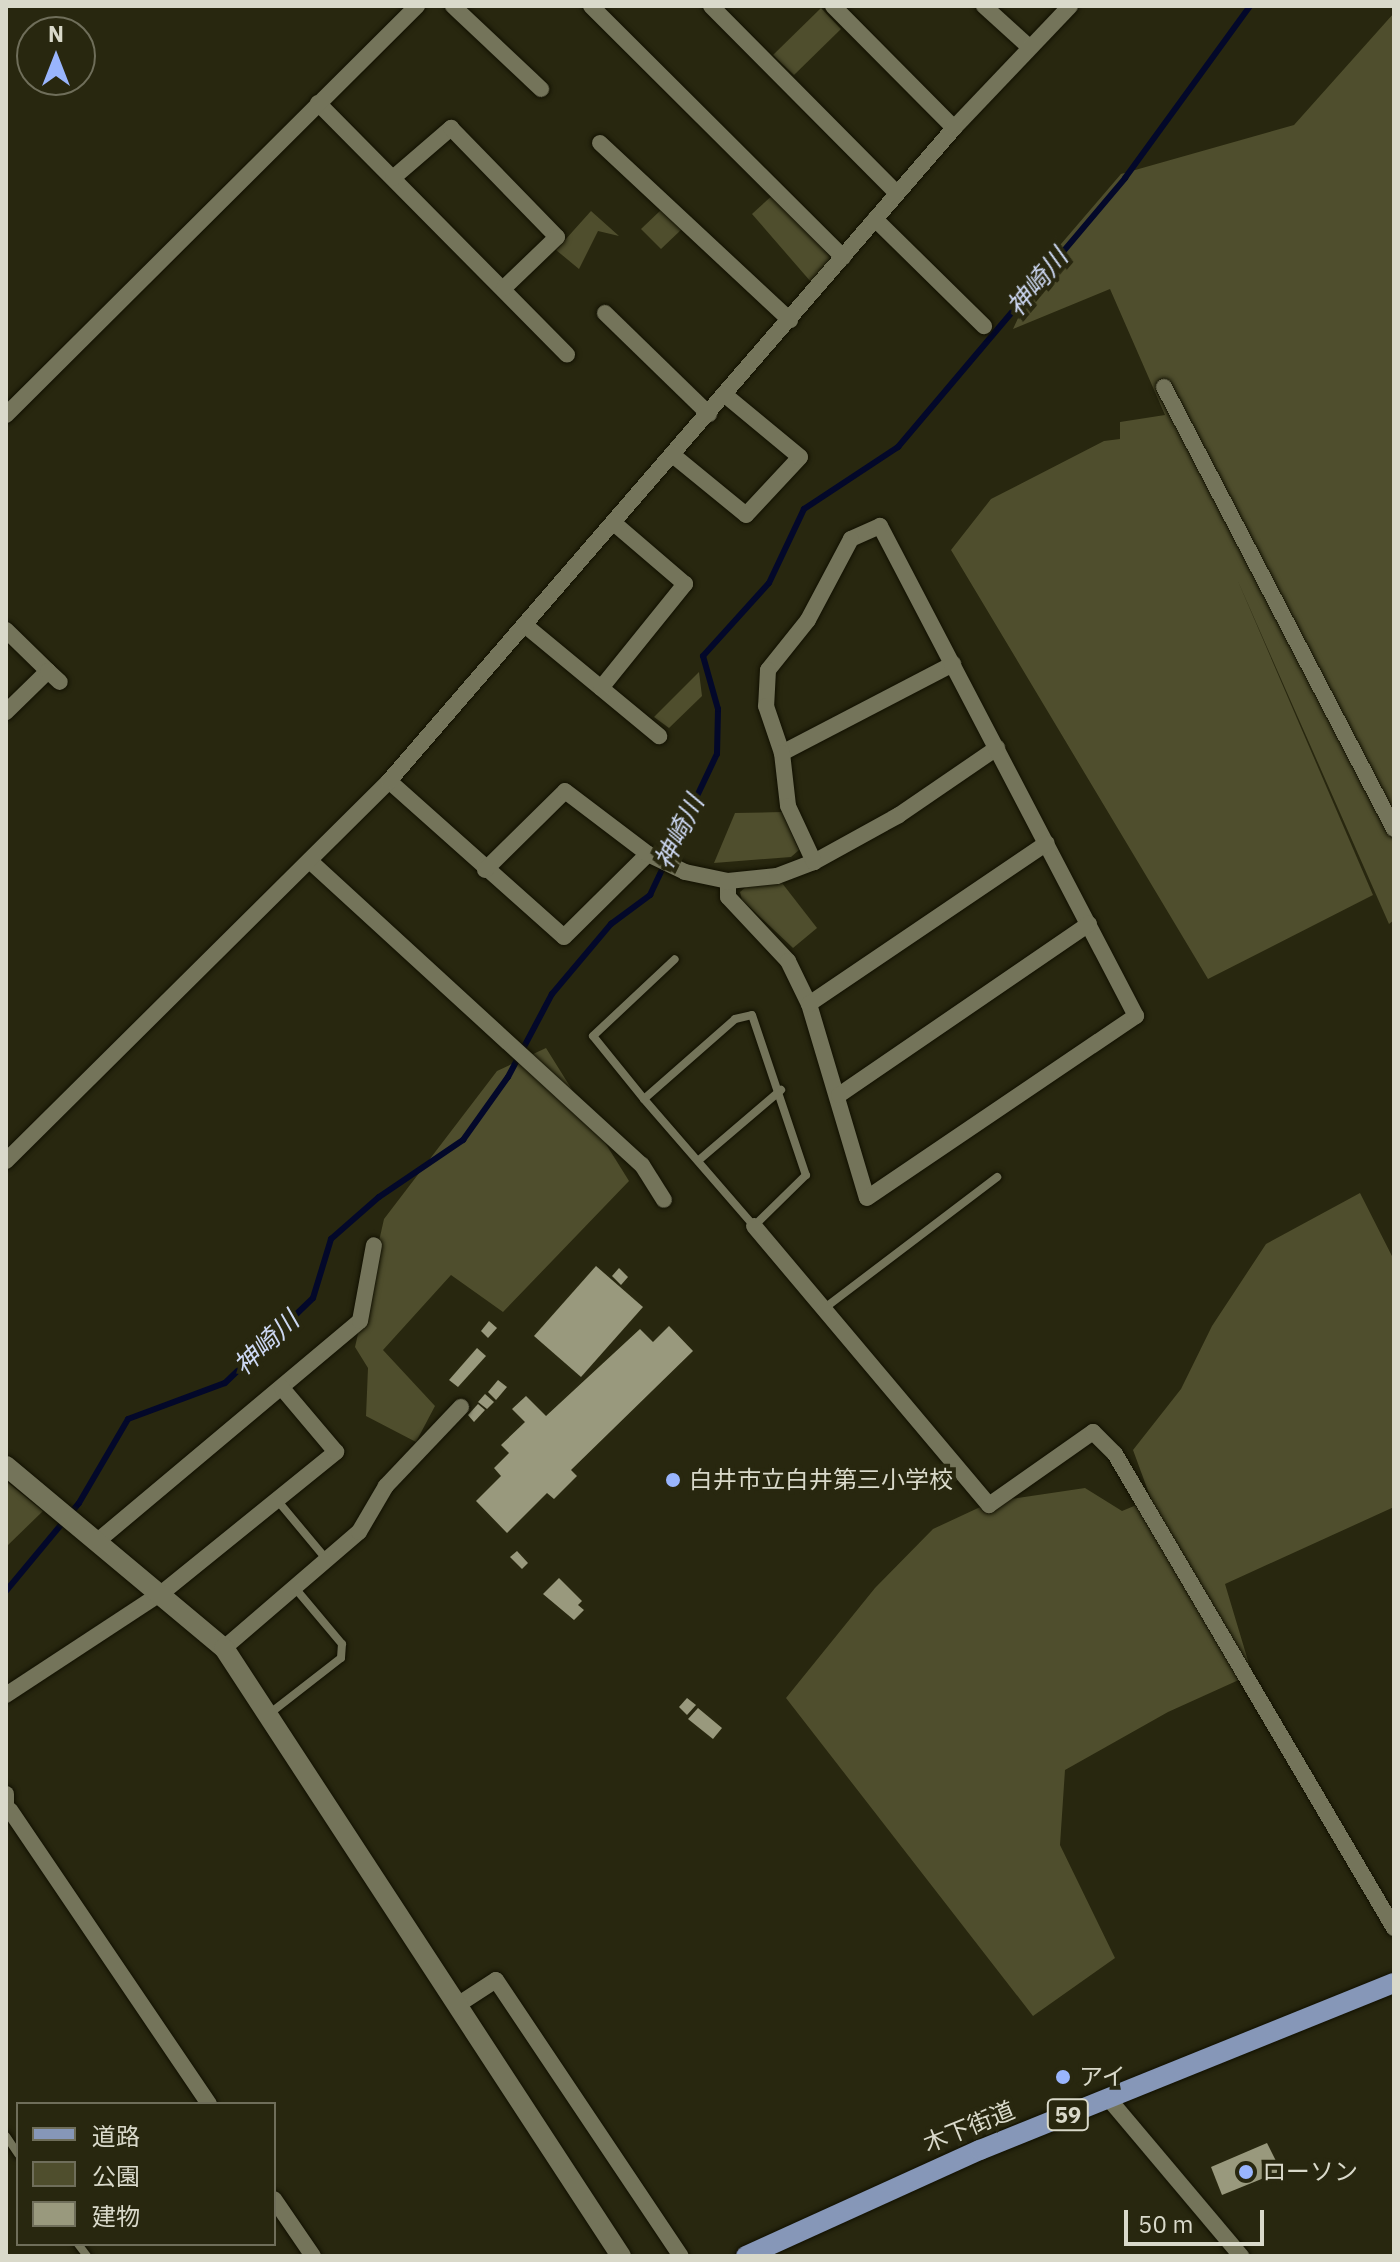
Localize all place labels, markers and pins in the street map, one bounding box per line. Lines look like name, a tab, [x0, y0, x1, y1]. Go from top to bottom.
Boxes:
place label: 白井市立白井第三小学校	[689, 1466, 953, 1494]
marker: 白井市立白井第三小学校	[664, 1471, 682, 1489]
place label: アイ	[1079, 2063, 1127, 2091]
marker: アイ	[1054, 2068, 1072, 2086]
place label: ローソン	[1262, 2158, 1358, 2186]
marker: ローソン	[1237, 2163, 1255, 2181]

